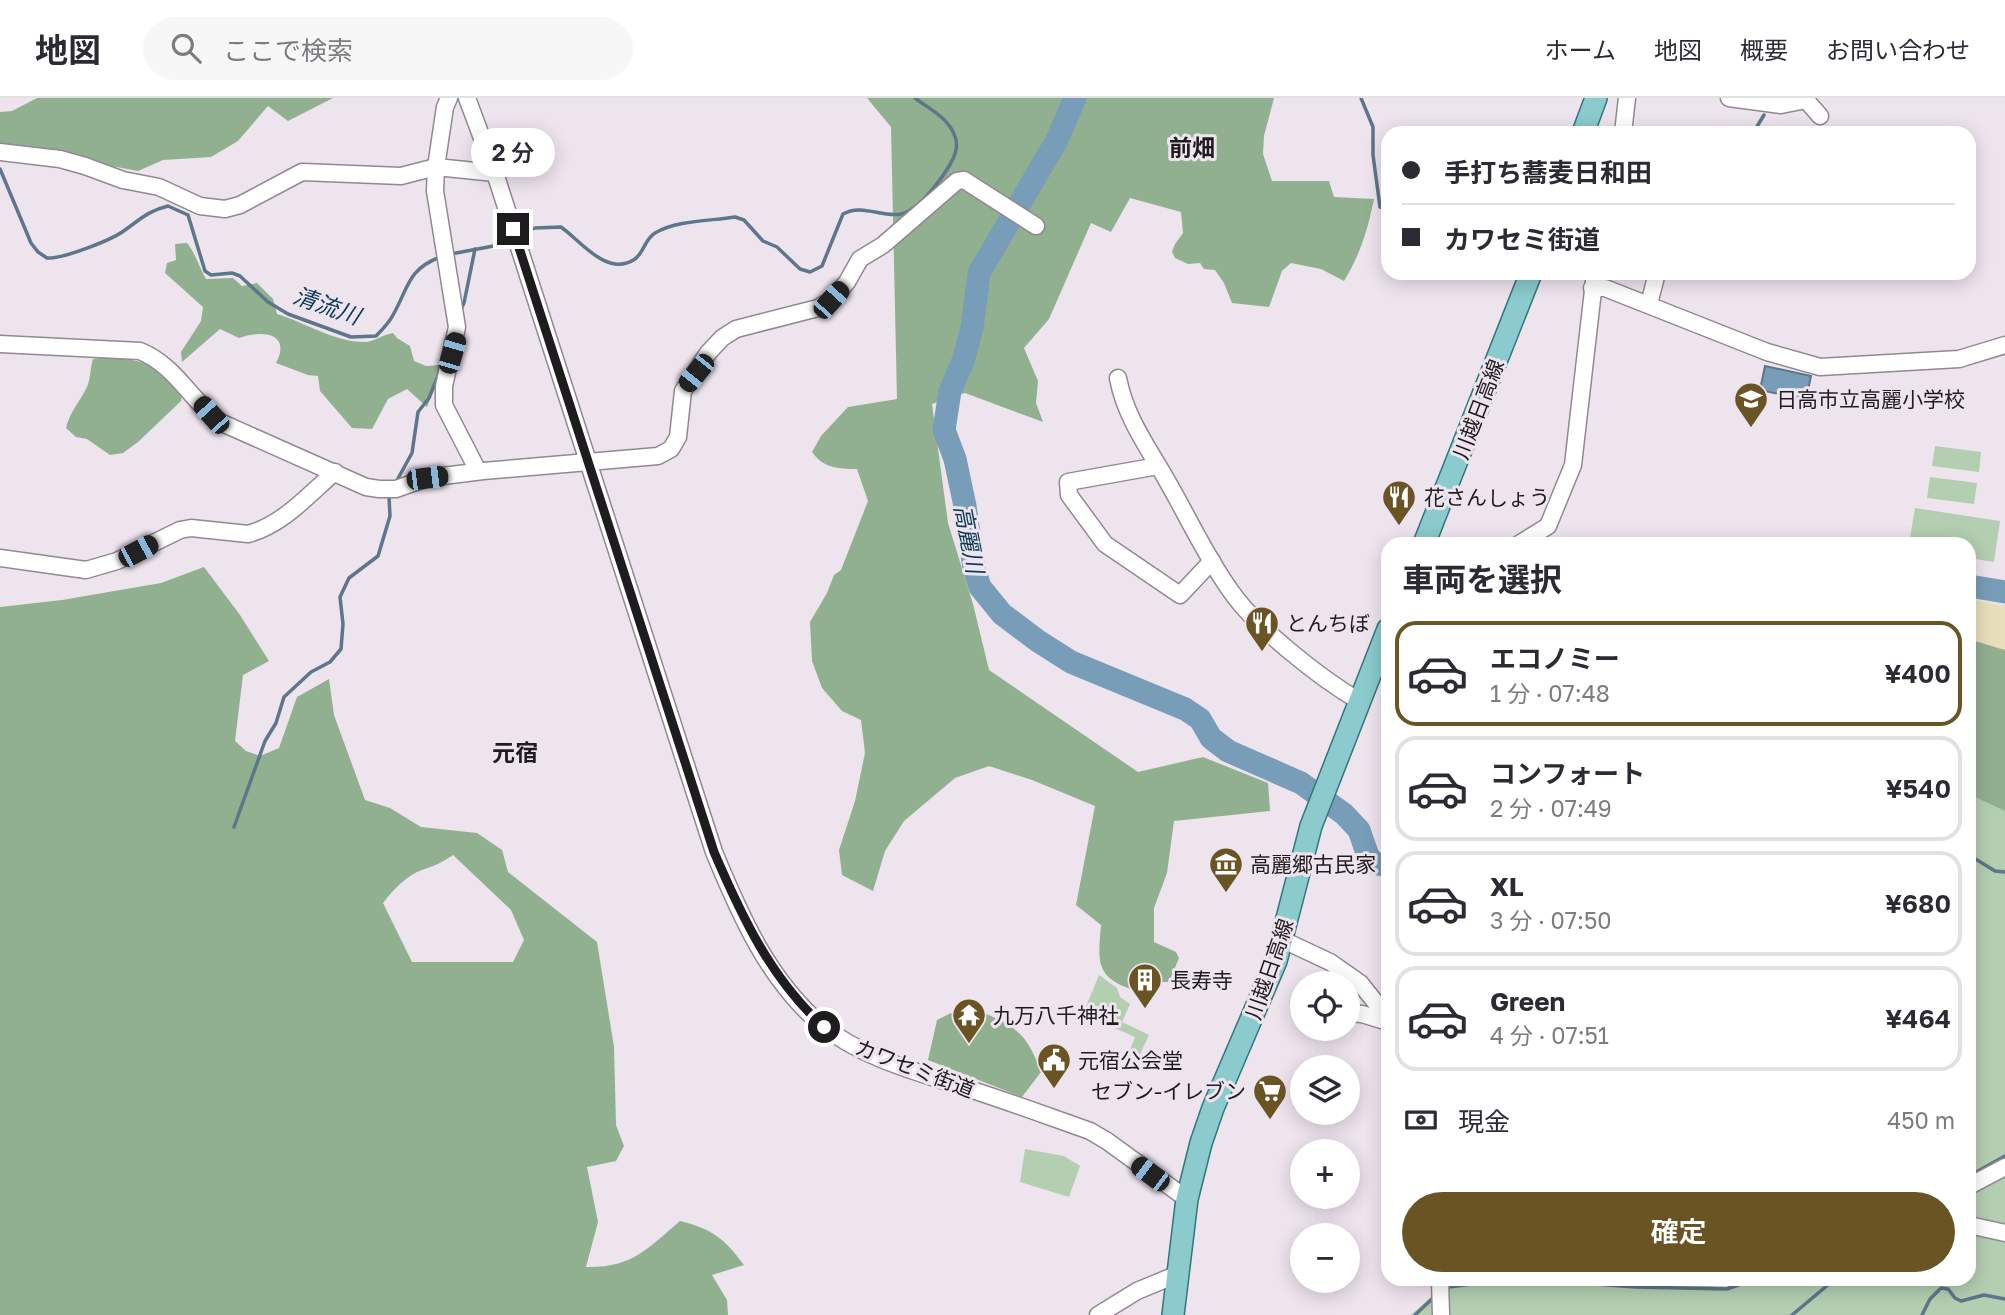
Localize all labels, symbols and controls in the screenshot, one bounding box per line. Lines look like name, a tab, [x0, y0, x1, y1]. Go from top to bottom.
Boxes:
search box	[143, 17, 633, 80]
icon: search	[167, 29, 205, 67]
text: 地図	[35, 30, 101, 69]
text: ここで検索	[223, 35, 353, 66]
text: ホーム	[1545, 35, 1616, 64]
text: 地図	[1654, 35, 1702, 64]
text: 概要	[1740, 35, 1788, 64]
text: お問い合わせ	[1826, 35, 1970, 64]
callout: 2 分	[471, 128, 555, 176]
district label: 前畑	[1169, 133, 1215, 161]
text: 2 分	[492, 138, 534, 166]
text: 手打ち蕎麦日和田	[1444, 157, 1652, 188]
route end	[497, 213, 529, 245]
text: カワセミ街道	[1444, 224, 1600, 255]
car	[810, 277, 853, 323]
water label: 清流川	[290, 281, 367, 330]
car	[437, 330, 468, 376]
car	[675, 350, 718, 396]
street label: 川越日高線	[1447, 355, 1509, 463]
school or university icon: 日高市立高麗小学校	[1732, 380, 1770, 429]
place label: 日高市立高麗小学校	[1776, 386, 1965, 412]
car	[190, 392, 233, 438]
car	[405, 465, 450, 491]
restaurant icon: 花さんしょう	[1380, 478, 1418, 527]
place label: 花さんしょう	[1424, 484, 1550, 510]
water label: 高麗川	[950, 502, 991, 578]
car	[115, 532, 162, 570]
text: 車両を選択	[1402, 560, 1562, 598]
restaurant icon: とんちぼ	[1243, 604, 1281, 653]
place label: とんちぼ	[1286, 610, 1370, 636]
icon: car	[1406, 642, 1469, 705]
text: エコノミー	[1490, 643, 1620, 674]
text: ¥400	[1885, 658, 1951, 689]
text: 1 分 · 07:48	[1490, 679, 1610, 707]
district label: 元宿	[492, 738, 538, 766]
icon: car	[1406, 757, 1469, 820]
text: コンフォート	[1490, 758, 1645, 789]
text: ¥540	[1886, 773, 1951, 804]
text: 2 分 · 07:49	[1490, 794, 1612, 822]
museum icon: 高麗郷古民家	[1207, 845, 1245, 894]
place label: 高麗郷古民家	[1250, 851, 1376, 877]
text: XL	[1490, 871, 1524, 902]
icon: car	[1406, 872, 1469, 935]
text: ¥680	[1885, 888, 1951, 919]
text: 3 分 · 07:50	[1490, 906, 1612, 934]
street label: 川越日高線	[1240, 915, 1298, 1023]
building icon: 長寿寺	[1126, 961, 1164, 1010]
place label: 長寿寺	[1170, 967, 1233, 993]
map controls	[1290, 971, 1360, 1293]
button: locate	[1290, 971, 1360, 1041]
text: Green	[1490, 986, 1565, 1017]
icon: car	[1406, 987, 1469, 1050]
temple icon: 九万八千神社	[950, 996, 988, 1045]
place label: 九万八千神社	[993, 1002, 1119, 1028]
text: ¥464	[1885, 1003, 1951, 1034]
route start	[808, 1011, 840, 1043]
text: 4 分 · 07:51	[1490, 1021, 1609, 1049]
street label: カワセミ街道	[852, 1033, 978, 1103]
public building icon: 元宿公会堂	[1035, 1041, 1073, 1090]
place label: 元宿公会堂	[1078, 1047, 1183, 1073]
button: layers	[1290, 1055, 1360, 1125]
supermarket icon: セブン-イレブン	[1251, 1072, 1289, 1121]
place label: セブン-イレブン	[1091, 1078, 1246, 1104]
icon: cash	[1402, 1101, 1440, 1139]
text: 現金	[1458, 1106, 1510, 1137]
text: 450 m	[1887, 1106, 1955, 1134]
button: +	[1290, 1139, 1360, 1209]
car	[1127, 1153, 1174, 1195]
button: 確定	[1402, 1192, 1955, 1272]
button: −	[1290, 1223, 1360, 1293]

